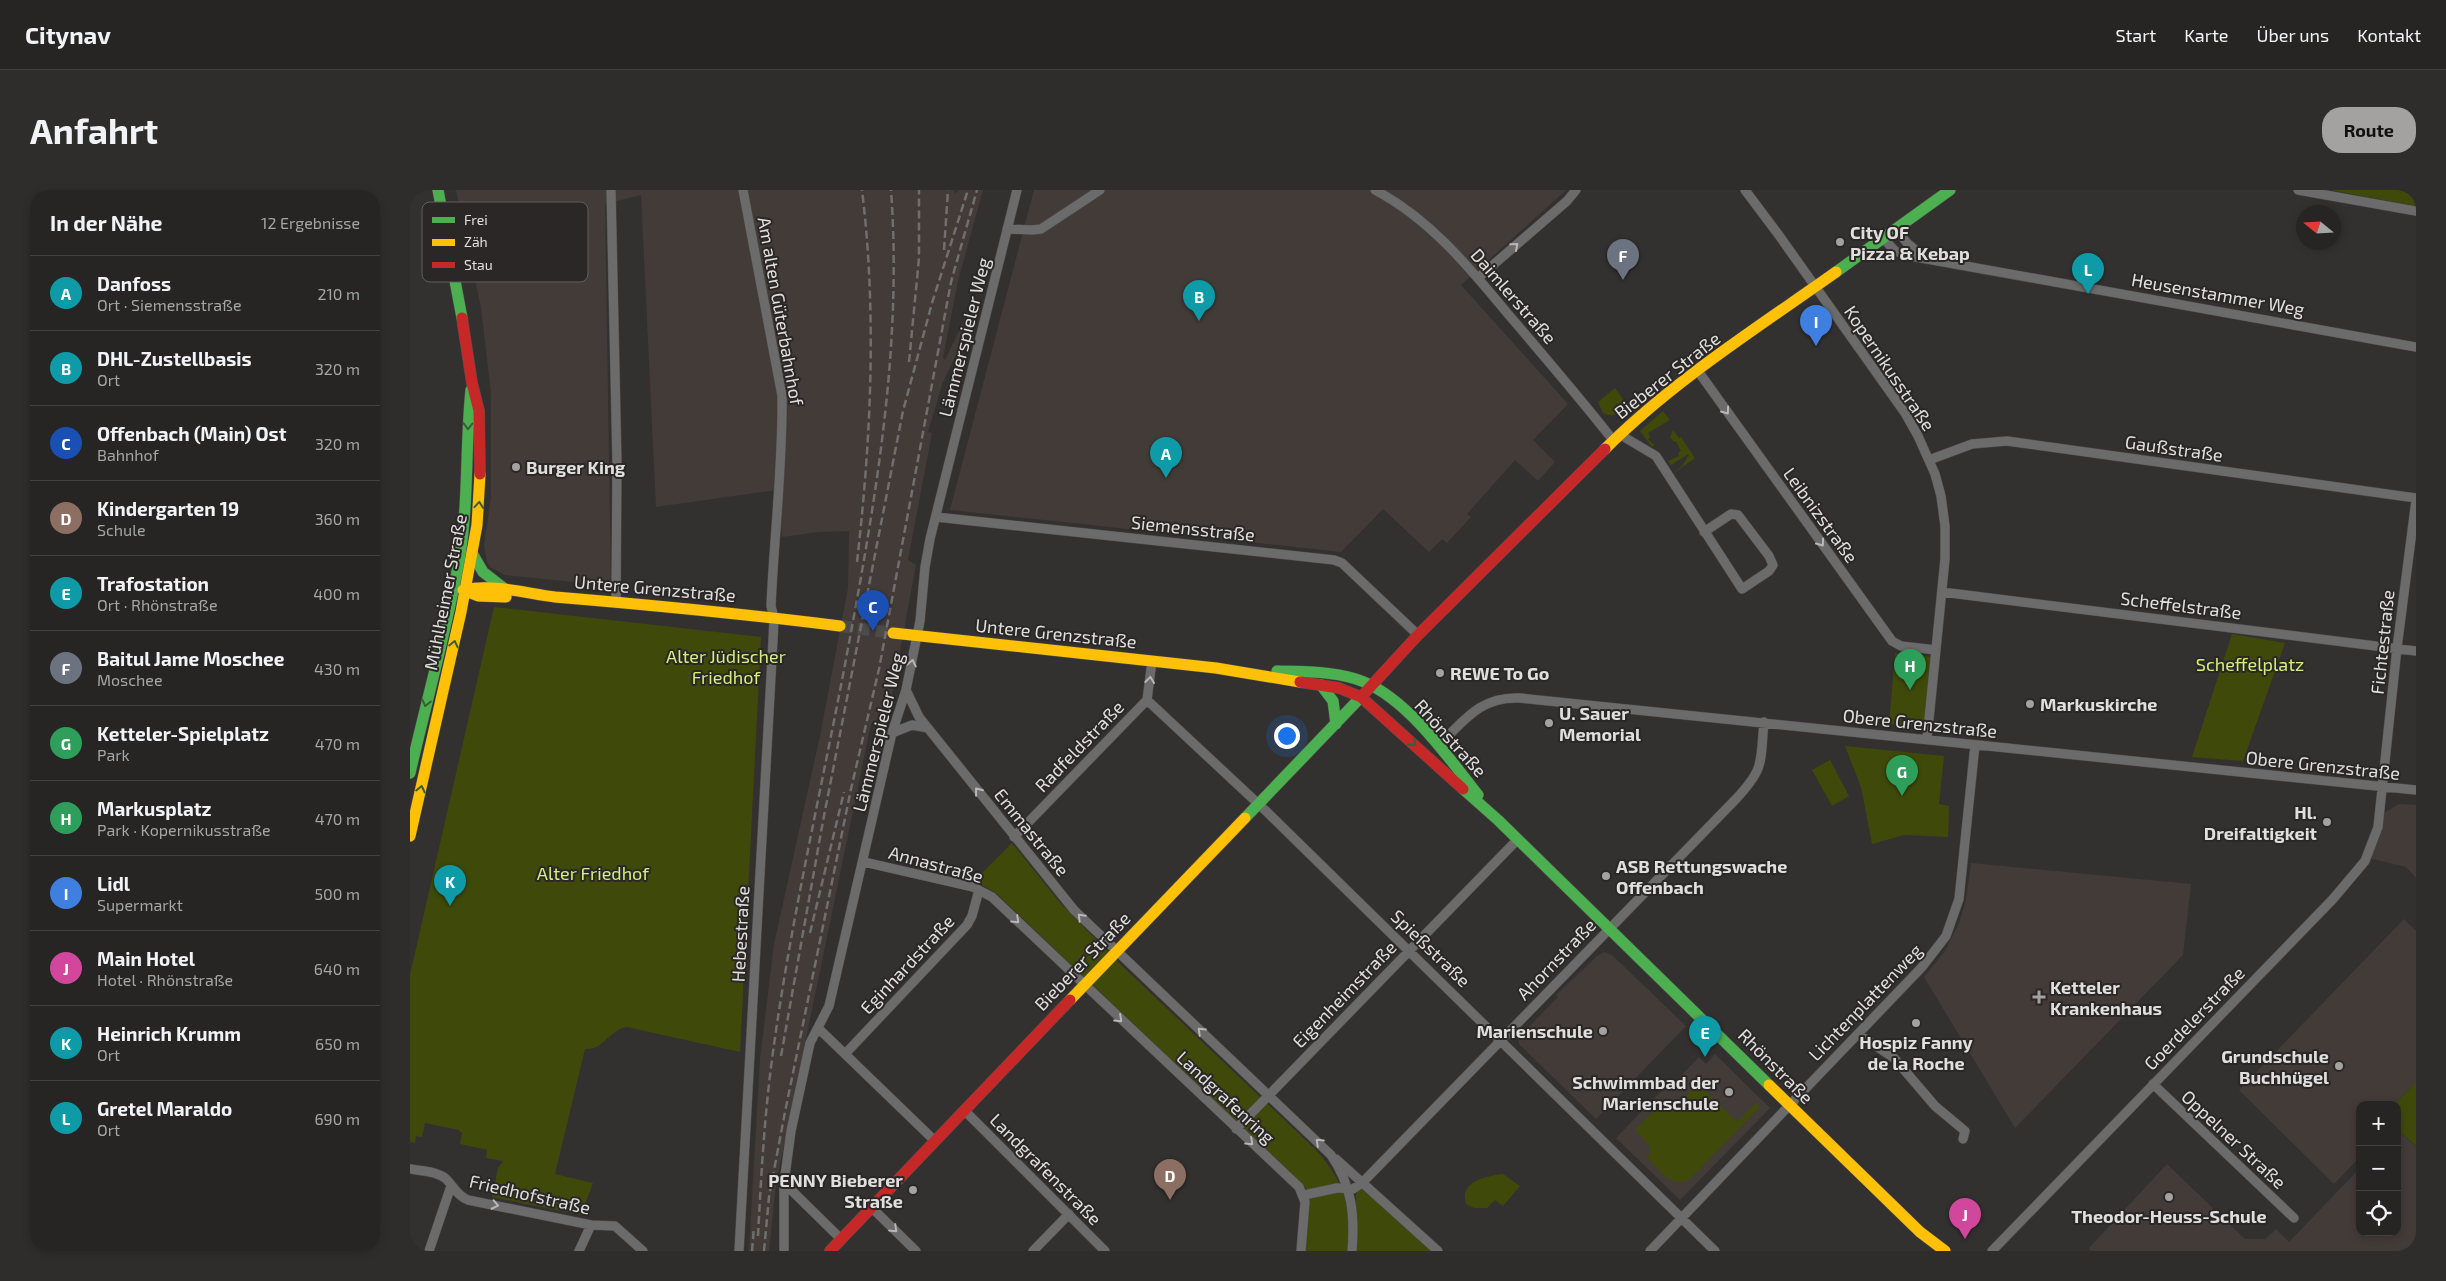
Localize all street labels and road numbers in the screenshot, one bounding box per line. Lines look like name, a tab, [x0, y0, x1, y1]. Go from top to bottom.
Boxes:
street label: Am alten Güterbahnhof	[754, 215, 809, 408]
street label: Daimlerstraße	[1467, 244, 1561, 348]
street label: Lämmerspieler Weg	[934, 255, 994, 419]
street label: Heusenstammer Weg	[2130, 268, 2306, 320]
street label: Kopernikusstraße	[1840, 301, 1940, 435]
street label: Bieberer Straße	[1610, 327, 1724, 423]
street label: Gaußstraße	[2124, 430, 2224, 466]
street label: Leibnizstraße	[1779, 463, 1863, 567]
street label: Siemensstraße	[1130, 511, 1256, 545]
street label: Mühlheimer Straße	[419, 512, 471, 672]
street label: Untere Grenzstraße	[573, 570, 737, 606]
street label: Scheffelstraße	[2119, 587, 2243, 623]
street label: Fichtestraße	[2366, 589, 2398, 695]
street label: Untere Grenzstraße	[974, 614, 1138, 652]
street label: Lämmerspieler Weg	[848, 650, 908, 814]
street label: Rhönstraße	[1410, 695, 1492, 781]
street label: Radfeldstraße	[1030, 696, 1128, 796]
street label: Obere Grenzstraße	[1842, 704, 1998, 742]
street label: Obere Grenzstraße	[2245, 746, 2401, 784]
street label: Emmastraße	[990, 784, 1074, 880]
street label: Annastraße	[886, 841, 986, 887]
street label: Hebestraße	[726, 885, 754, 983]
street label: Spießstraße	[1387, 905, 1475, 991]
street label: Bieberer Straße	[1029, 907, 1135, 1015]
street label: Eginhardstraße	[855, 910, 959, 1018]
street label: Ahornstraße	[1512, 914, 1600, 1004]
street label: Eigenheimstraße	[1287, 936, 1401, 1052]
street label: Lichtenplattenweg	[1804, 939, 1926, 1065]
street label: Goerdelerstraße	[2139, 962, 2249, 1074]
street label: Rhönstraße	[1734, 1024, 1818, 1108]
street label: Landgrafenring	[1172, 1046, 1280, 1148]
street label: Oppelner Straße	[2177, 1085, 2291, 1193]
street label: Landgrafenstraße	[986, 1109, 1106, 1229]
street label: Friedhofstraße	[467, 1169, 593, 1219]

